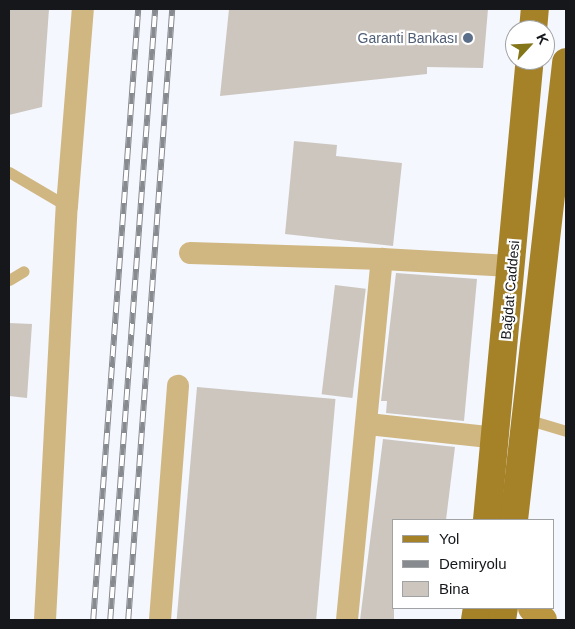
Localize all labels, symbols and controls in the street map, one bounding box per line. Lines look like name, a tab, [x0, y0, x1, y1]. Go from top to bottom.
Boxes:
north arrow	[505, 20, 555, 70]
place label: Garanti Bankası	[358, 30, 458, 46]
text: K	[533, 31, 552, 47]
marker: Garanti Bankası	[462, 32, 474, 44]
street label: Bağdat Caddesi	[497, 240, 523, 340]
legend	[392, 519, 555, 609]
text: Yol	[439, 530, 459, 547]
text: Demiryolu	[439, 555, 507, 572]
text: Bina	[439, 580, 469, 597]

